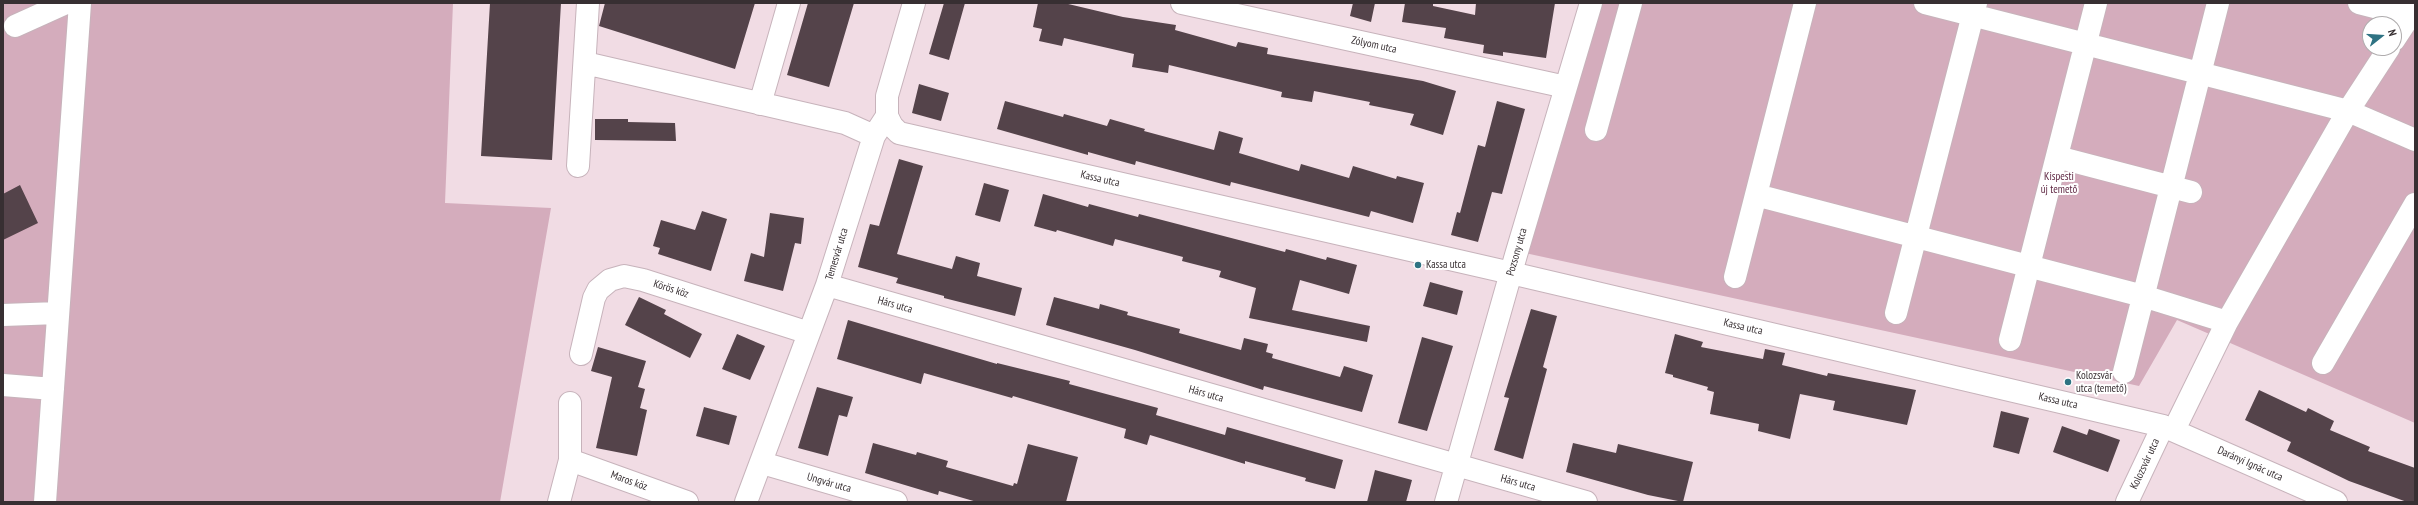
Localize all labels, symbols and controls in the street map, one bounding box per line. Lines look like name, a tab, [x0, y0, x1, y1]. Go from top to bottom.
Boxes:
north arrow	[2362, 16, 2402, 56]
text: N	[2385, 28, 2400, 38]
street label: Zólyom utca	[1350, 34, 1398, 56]
street label: Kassa utca	[1079, 168, 1121, 190]
park label: Kispesti új temető	[2041, 170, 2077, 196]
street label: Temesvár utca	[823, 226, 851, 282]
street label: Pozsony utca	[1504, 227, 1530, 277]
place label: Kassa utca	[1426, 258, 1466, 272]
marker: Kassa utca	[1413, 260, 1423, 270]
street label: Körös köz	[652, 277, 690, 301]
street label: Hárs utca	[876, 294, 914, 316]
street label: Kassa utca	[1722, 316, 1764, 338]
place label: Kolozsvár utca (temető)	[2076, 369, 2126, 395]
marker: Kolozsvár utca (temető)	[2063, 377, 2073, 387]
street label: Hárs utca	[1187, 383, 1225, 405]
street label: Kassa utca	[2037, 390, 2079, 412]
street label: Kolozsvár utca	[2127, 436, 2163, 492]
street label: Darányi Ignác utca	[2215, 444, 2285, 484]
street label: Maros köz	[609, 468, 649, 494]
street label: Ungvár utca	[805, 470, 853, 496]
street label: Hárs utca	[1499, 472, 1537, 494]

